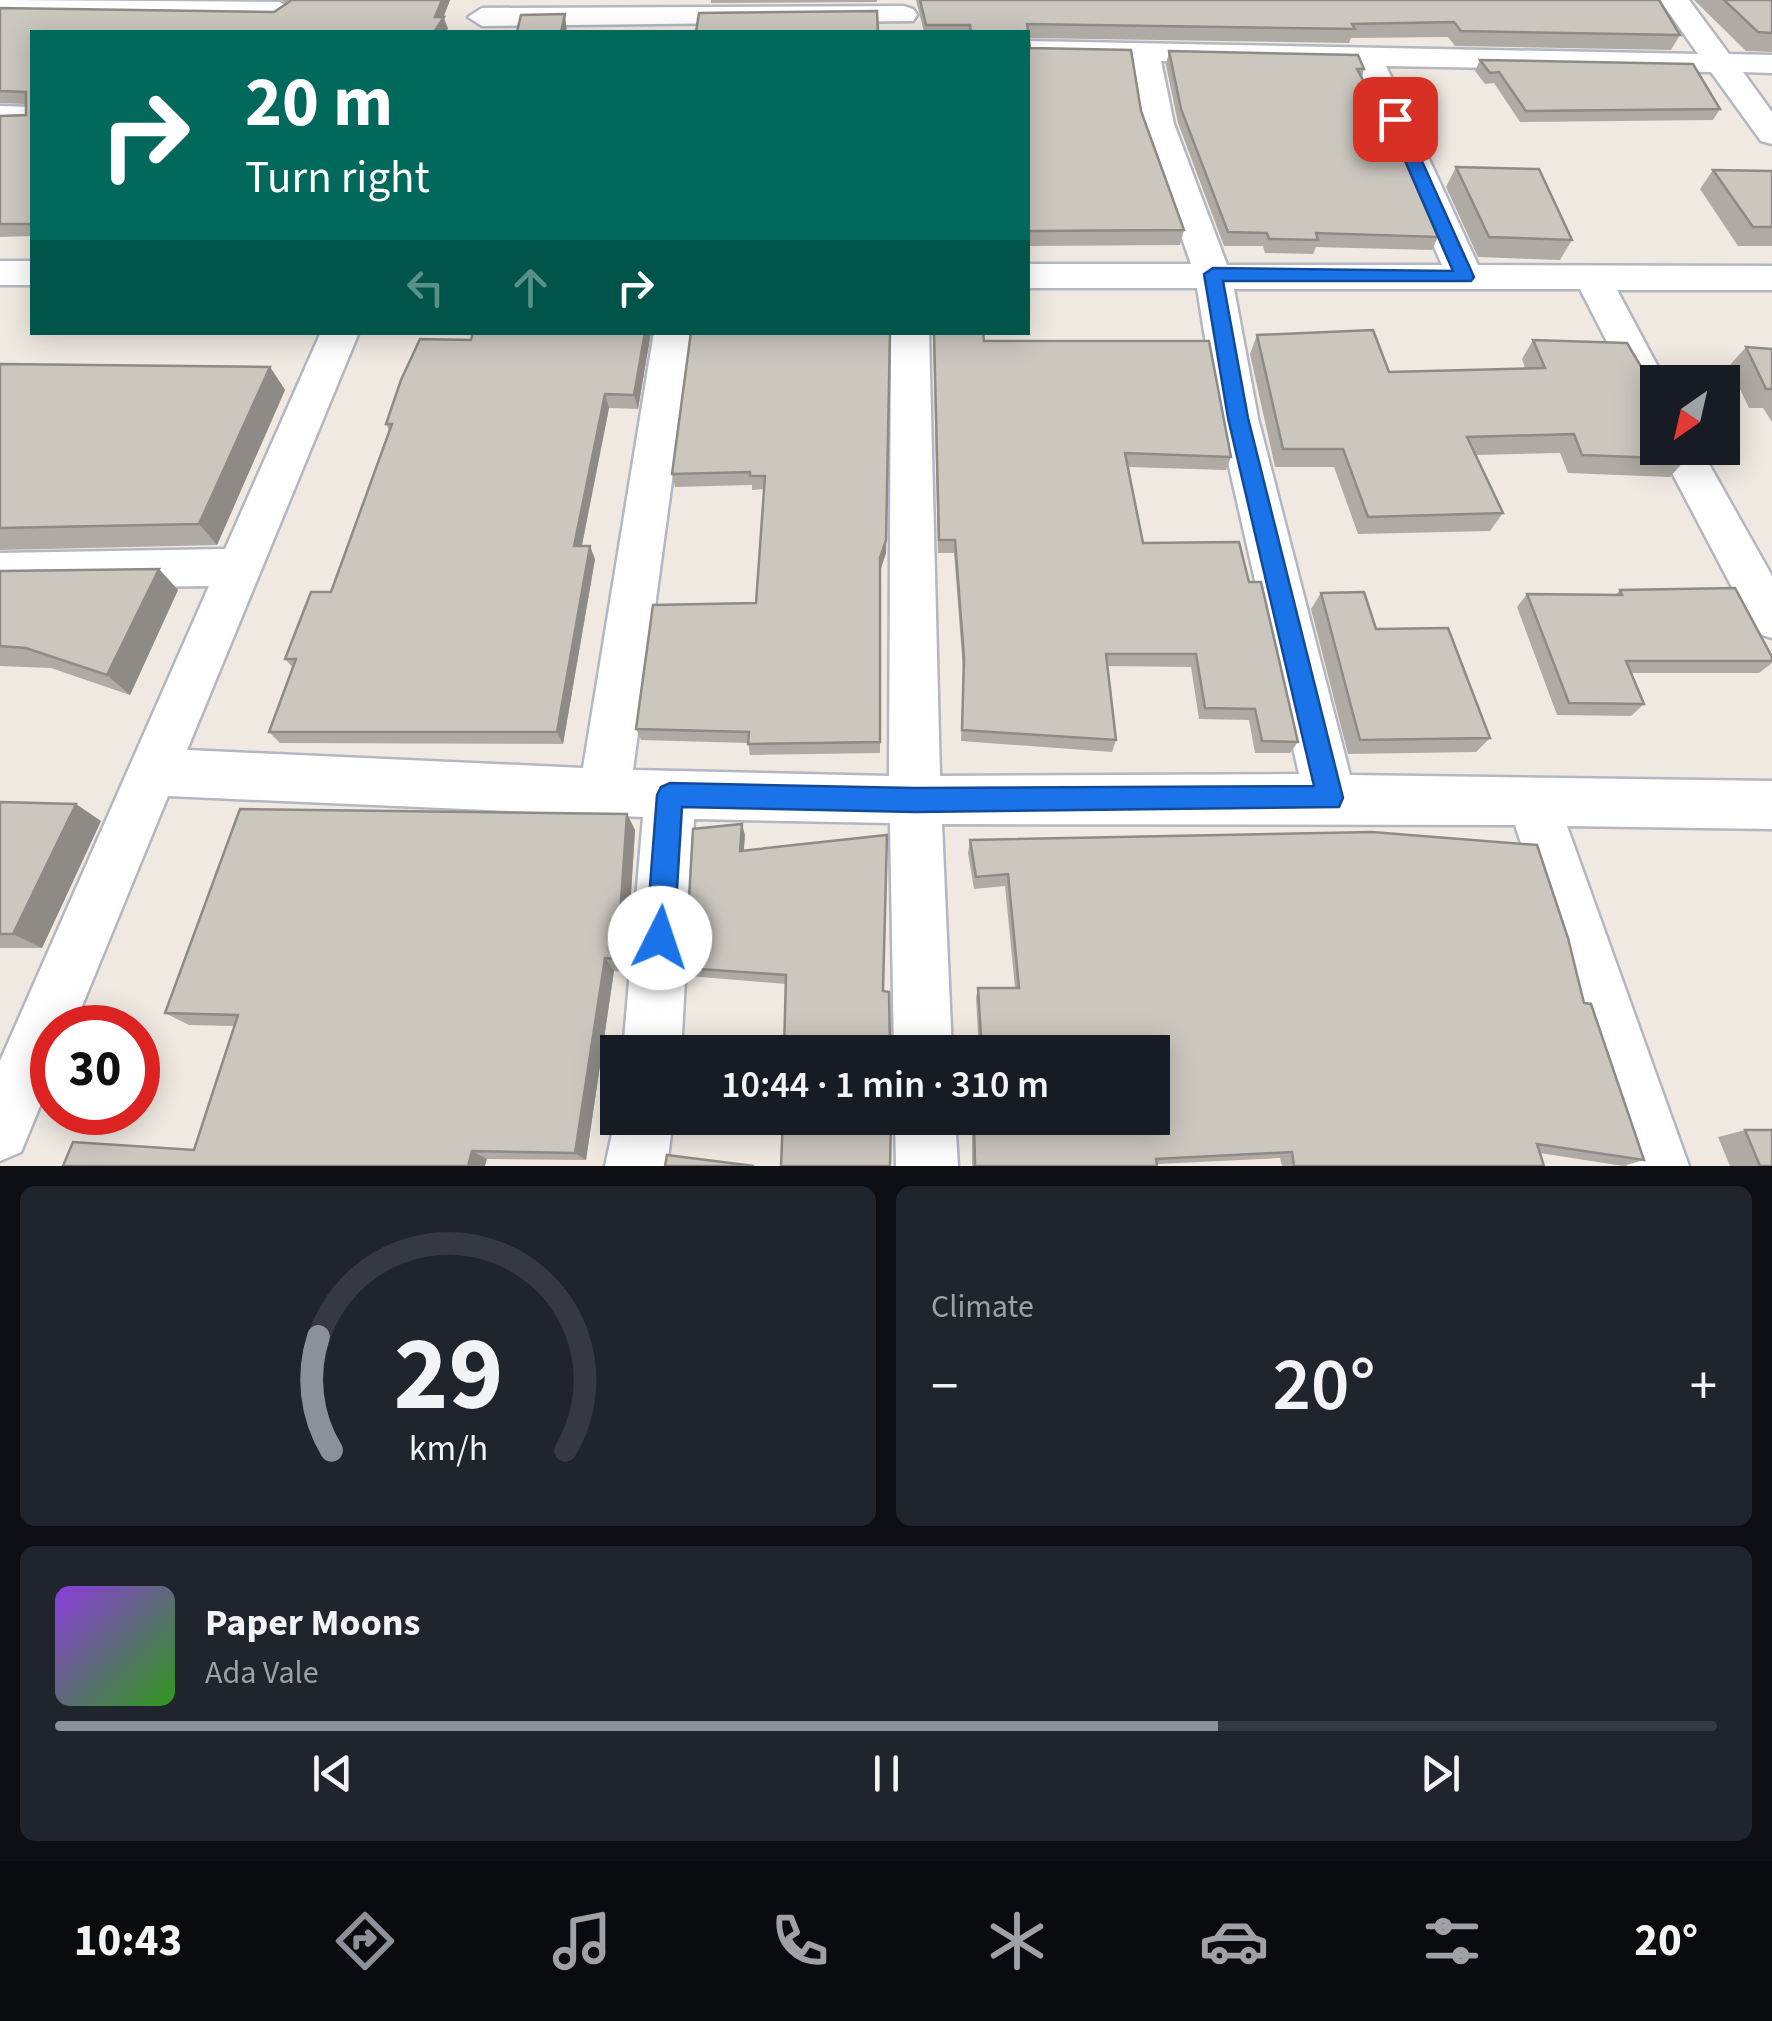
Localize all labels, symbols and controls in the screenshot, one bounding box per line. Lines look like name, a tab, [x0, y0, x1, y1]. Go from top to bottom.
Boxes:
text: 20 m	[245, 53, 393, 153]
icon: right	[80, 70, 210, 200]
pin	[1353, 77, 1438, 162]
icon: arrive	[1368, 92, 1423, 147]
text: Turn right	[245, 146, 430, 210]
icon: left	[398, 260, 453, 315]
icon: ahead	[503, 260, 558, 315]
icon: right	[608, 260, 663, 315]
north arrow	[1640, 365, 1740, 465]
map controls	[1640, 365, 1740, 465]
position arrow	[608, 886, 712, 990]
speed limit sign: 30	[30, 1005, 160, 1135]
text: 10:44 · 1 min · 310 m	[721, 1058, 1049, 1112]
text: Climate	[931, 1284, 1034, 1330]
text: 29	[393, 1302, 503, 1450]
text: 20°	[1272, 1332, 1376, 1439]
text: −	[931, 1348, 958, 1426]
text: +	[1690, 1348, 1717, 1426]
text: km/h	[408, 1423, 488, 1474]
text: Paper Moons	[205, 1596, 420, 1650]
text: Ada Vale	[205, 1650, 319, 1696]
icon: previous	[305, 1746, 360, 1801]
icon: pause	[859, 1746, 914, 1801]
icon: next	[1413, 1746, 1468, 1801]
icon: directions	[330, 1906, 400, 1976]
icon: music	[547, 1906, 617, 1976]
icon: phone	[765, 1906, 835, 1976]
icon: climate	[982, 1906, 1052, 1976]
icon: car	[1199, 1906, 1269, 1976]
icon: filters	[1417, 1906, 1487, 1976]
text: 10:43	[74, 1909, 182, 1973]
text: 20°	[1634, 1909, 1698, 1973]

